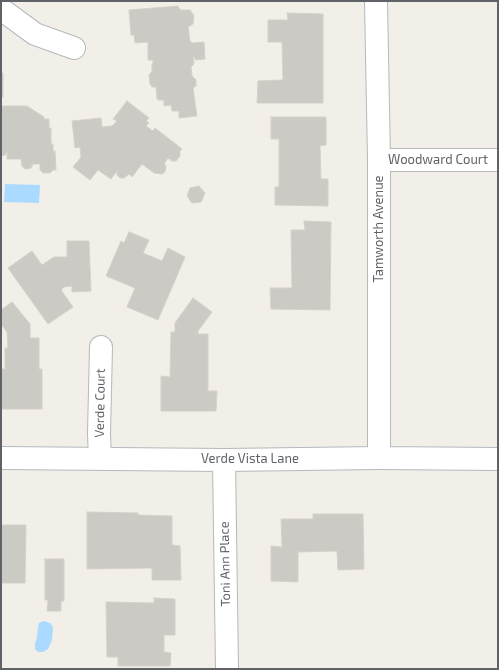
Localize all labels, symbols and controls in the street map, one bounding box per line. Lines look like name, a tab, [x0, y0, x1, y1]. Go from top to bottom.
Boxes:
street label: Woodward Court	[388, 152, 488, 168]
street label: Tamworth Avenue	[371, 175, 387, 283]
street label: Verde Court	[92, 368, 108, 438]
street label: Verde Vista Lane	[201, 451, 299, 467]
street label: Toni Ann Place	[216, 521, 234, 607]

